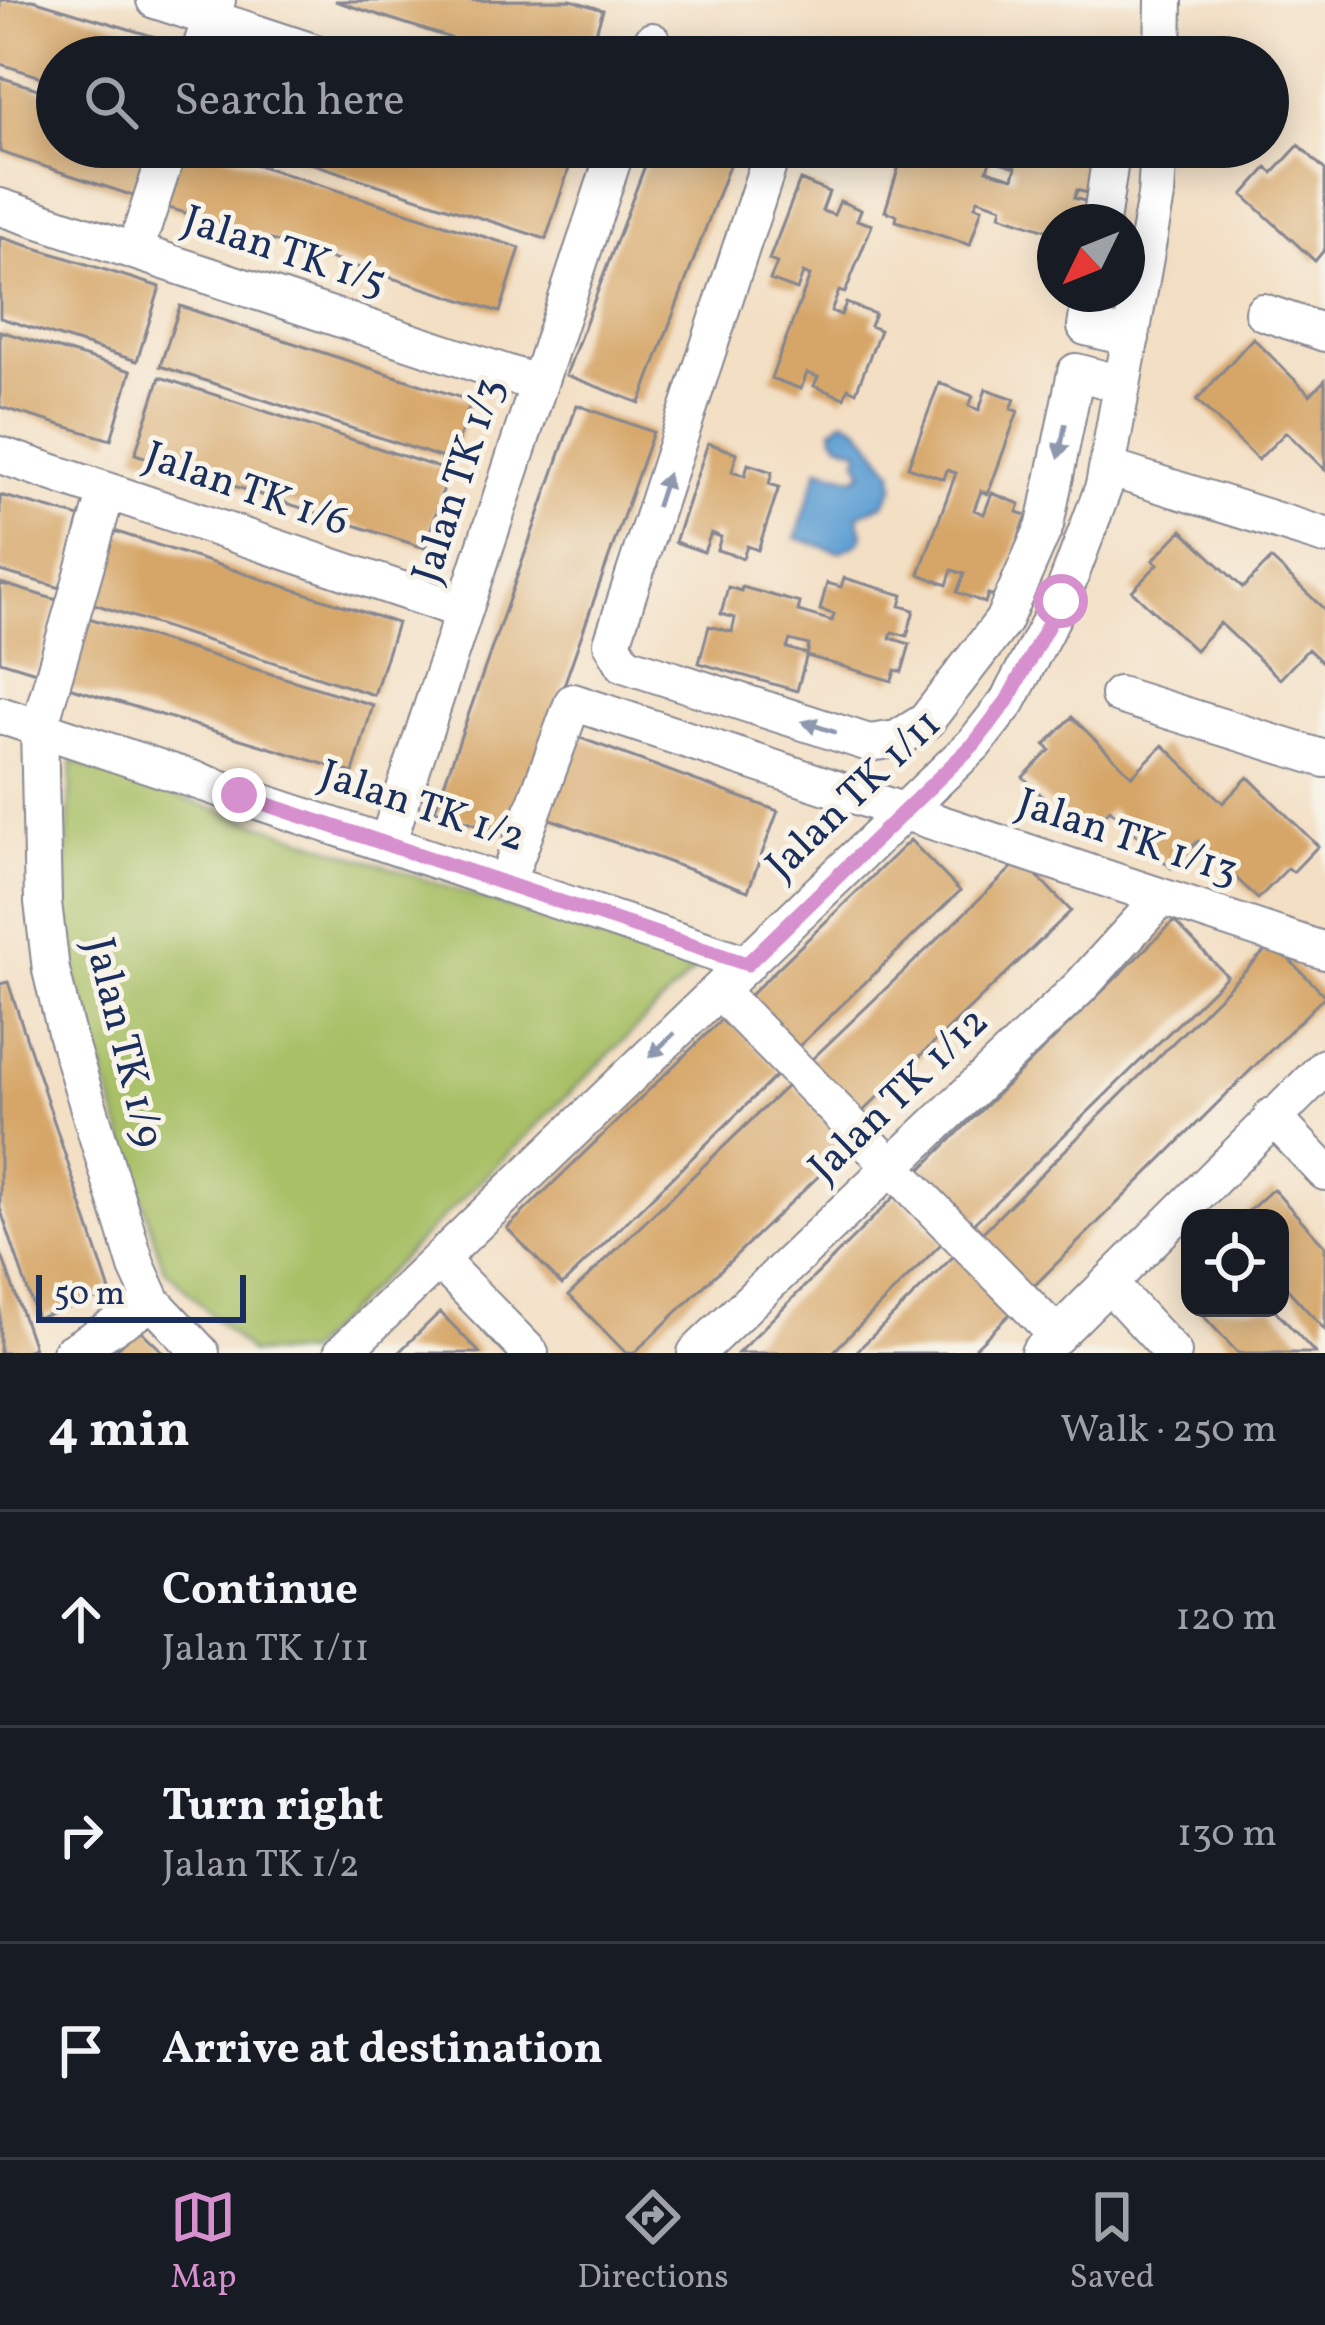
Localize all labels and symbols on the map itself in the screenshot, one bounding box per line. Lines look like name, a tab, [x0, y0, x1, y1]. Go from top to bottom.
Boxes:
street label: Jalan TK 1/5	[175, 192, 393, 314]
north arrow	[1037, 204, 1145, 312]
street label: Jalan TK 1/3	[399, 371, 521, 591]
one-way arrow	[1052, 422, 1071, 460]
street label: Jalan TK 1/6	[136, 429, 356, 553]
one-way arrow	[654, 472, 672, 508]
route start	[1034, 574, 1088, 628]
street label: Jalan TK 1/11	[754, 697, 956, 895]
one-way arrow	[800, 716, 837, 735]
street label: Jalan TK 1/2	[312, 747, 532, 869]
route end	[212, 768, 266, 822]
street label: Jalan TK 1/13	[1009, 776, 1245, 902]
street label: Jalan TK 1/9	[67, 932, 177, 1154]
street label: Jalan TK 1/12	[797, 995, 1003, 1197]
one-way arrow	[648, 1031, 677, 1059]
scale bar	[36, 1269, 246, 1322]

